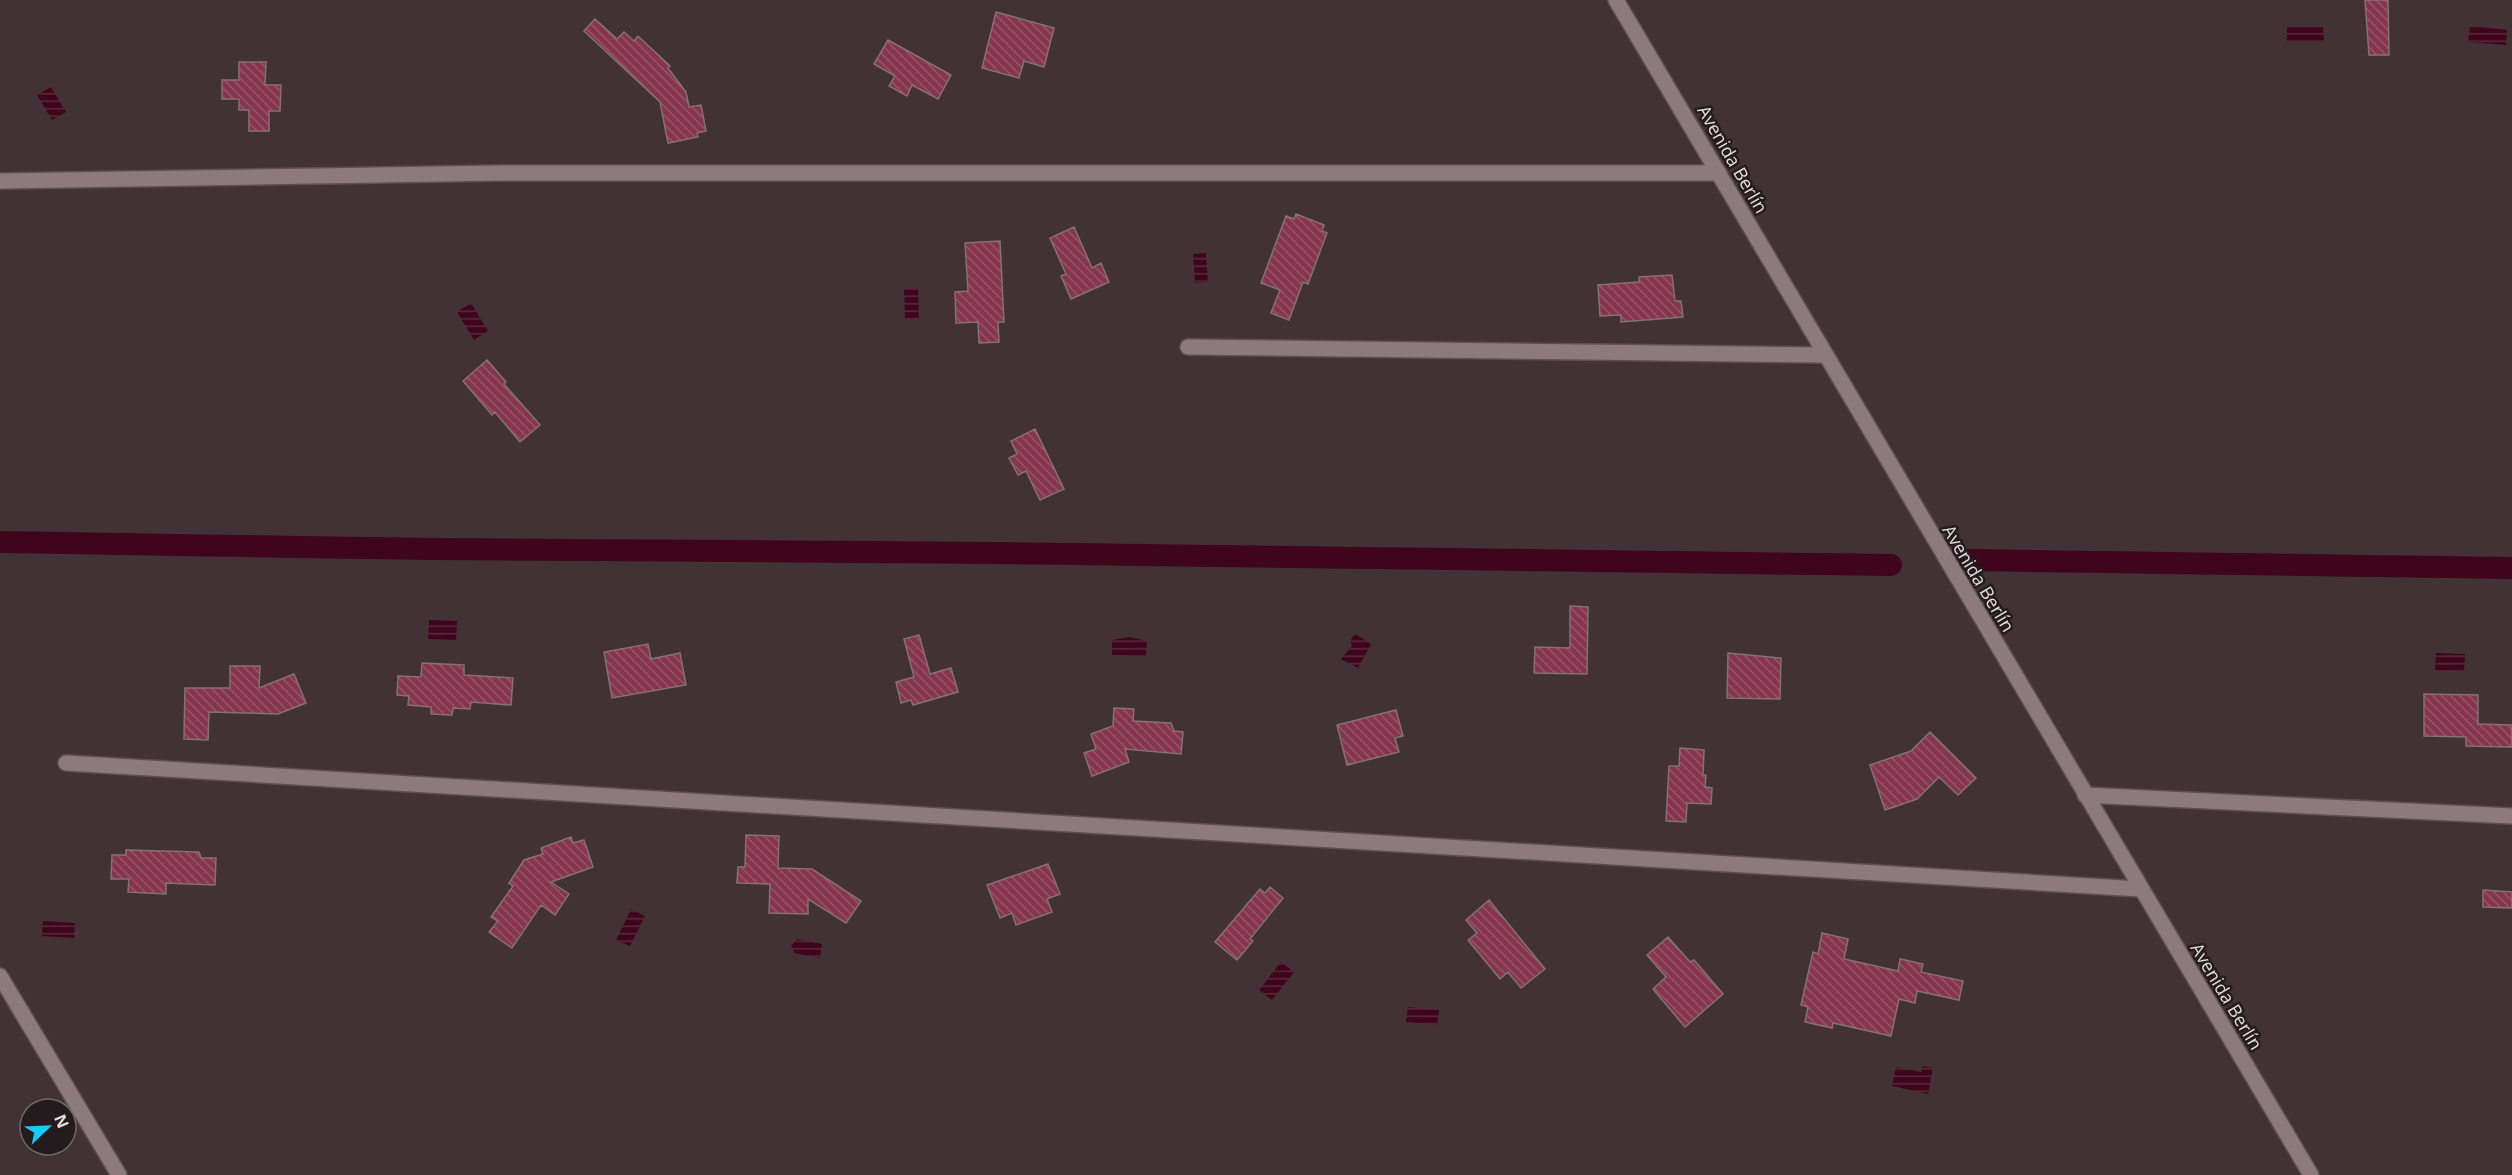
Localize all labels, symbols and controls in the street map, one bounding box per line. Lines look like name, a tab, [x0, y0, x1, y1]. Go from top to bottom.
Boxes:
street label: Avenida Berlín	[1692, 101, 1774, 217]
street label: Avenida Berlín	[1938, 520, 2020, 636]
street label: Avenida Berlín	[2186, 938, 2268, 1054]
north arrow	[18, 1097, 78, 1157]
text: N	[49, 1111, 74, 1131]

